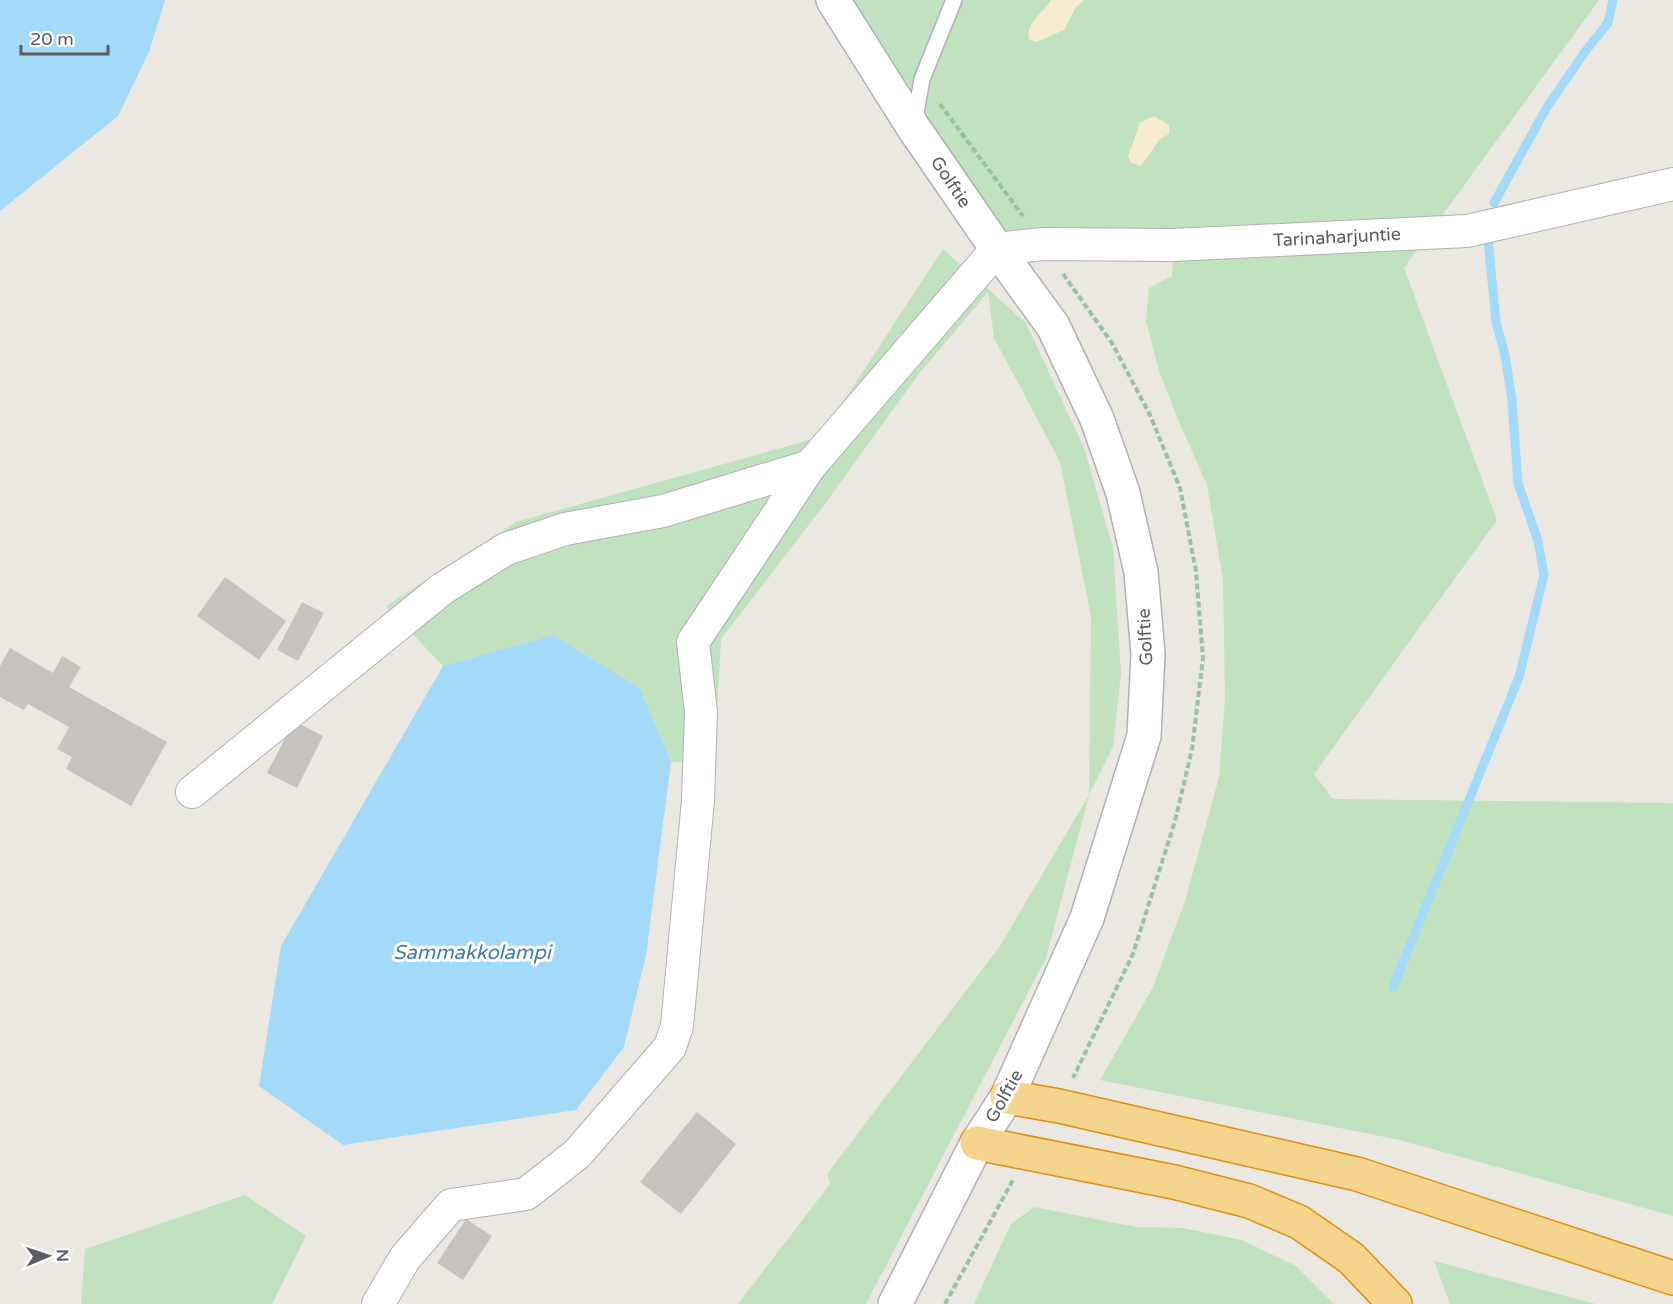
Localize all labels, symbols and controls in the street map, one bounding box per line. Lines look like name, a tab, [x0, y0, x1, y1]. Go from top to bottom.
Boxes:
scale bar	[21, 18, 108, 56]
text: 20 m	[30, 28, 74, 50]
street label: Golftie	[926, 152, 976, 212]
street label: Tarinaharjuntie	[1273, 223, 1401, 251]
street label: Golftie	[1133, 608, 1157, 666]
water label: Sammakkolampi	[393, 941, 554, 965]
street label: Golftie	[980, 1066, 1028, 1126]
north arrow	[18, 1226, 78, 1286]
text: N	[52, 1249, 72, 1262]

